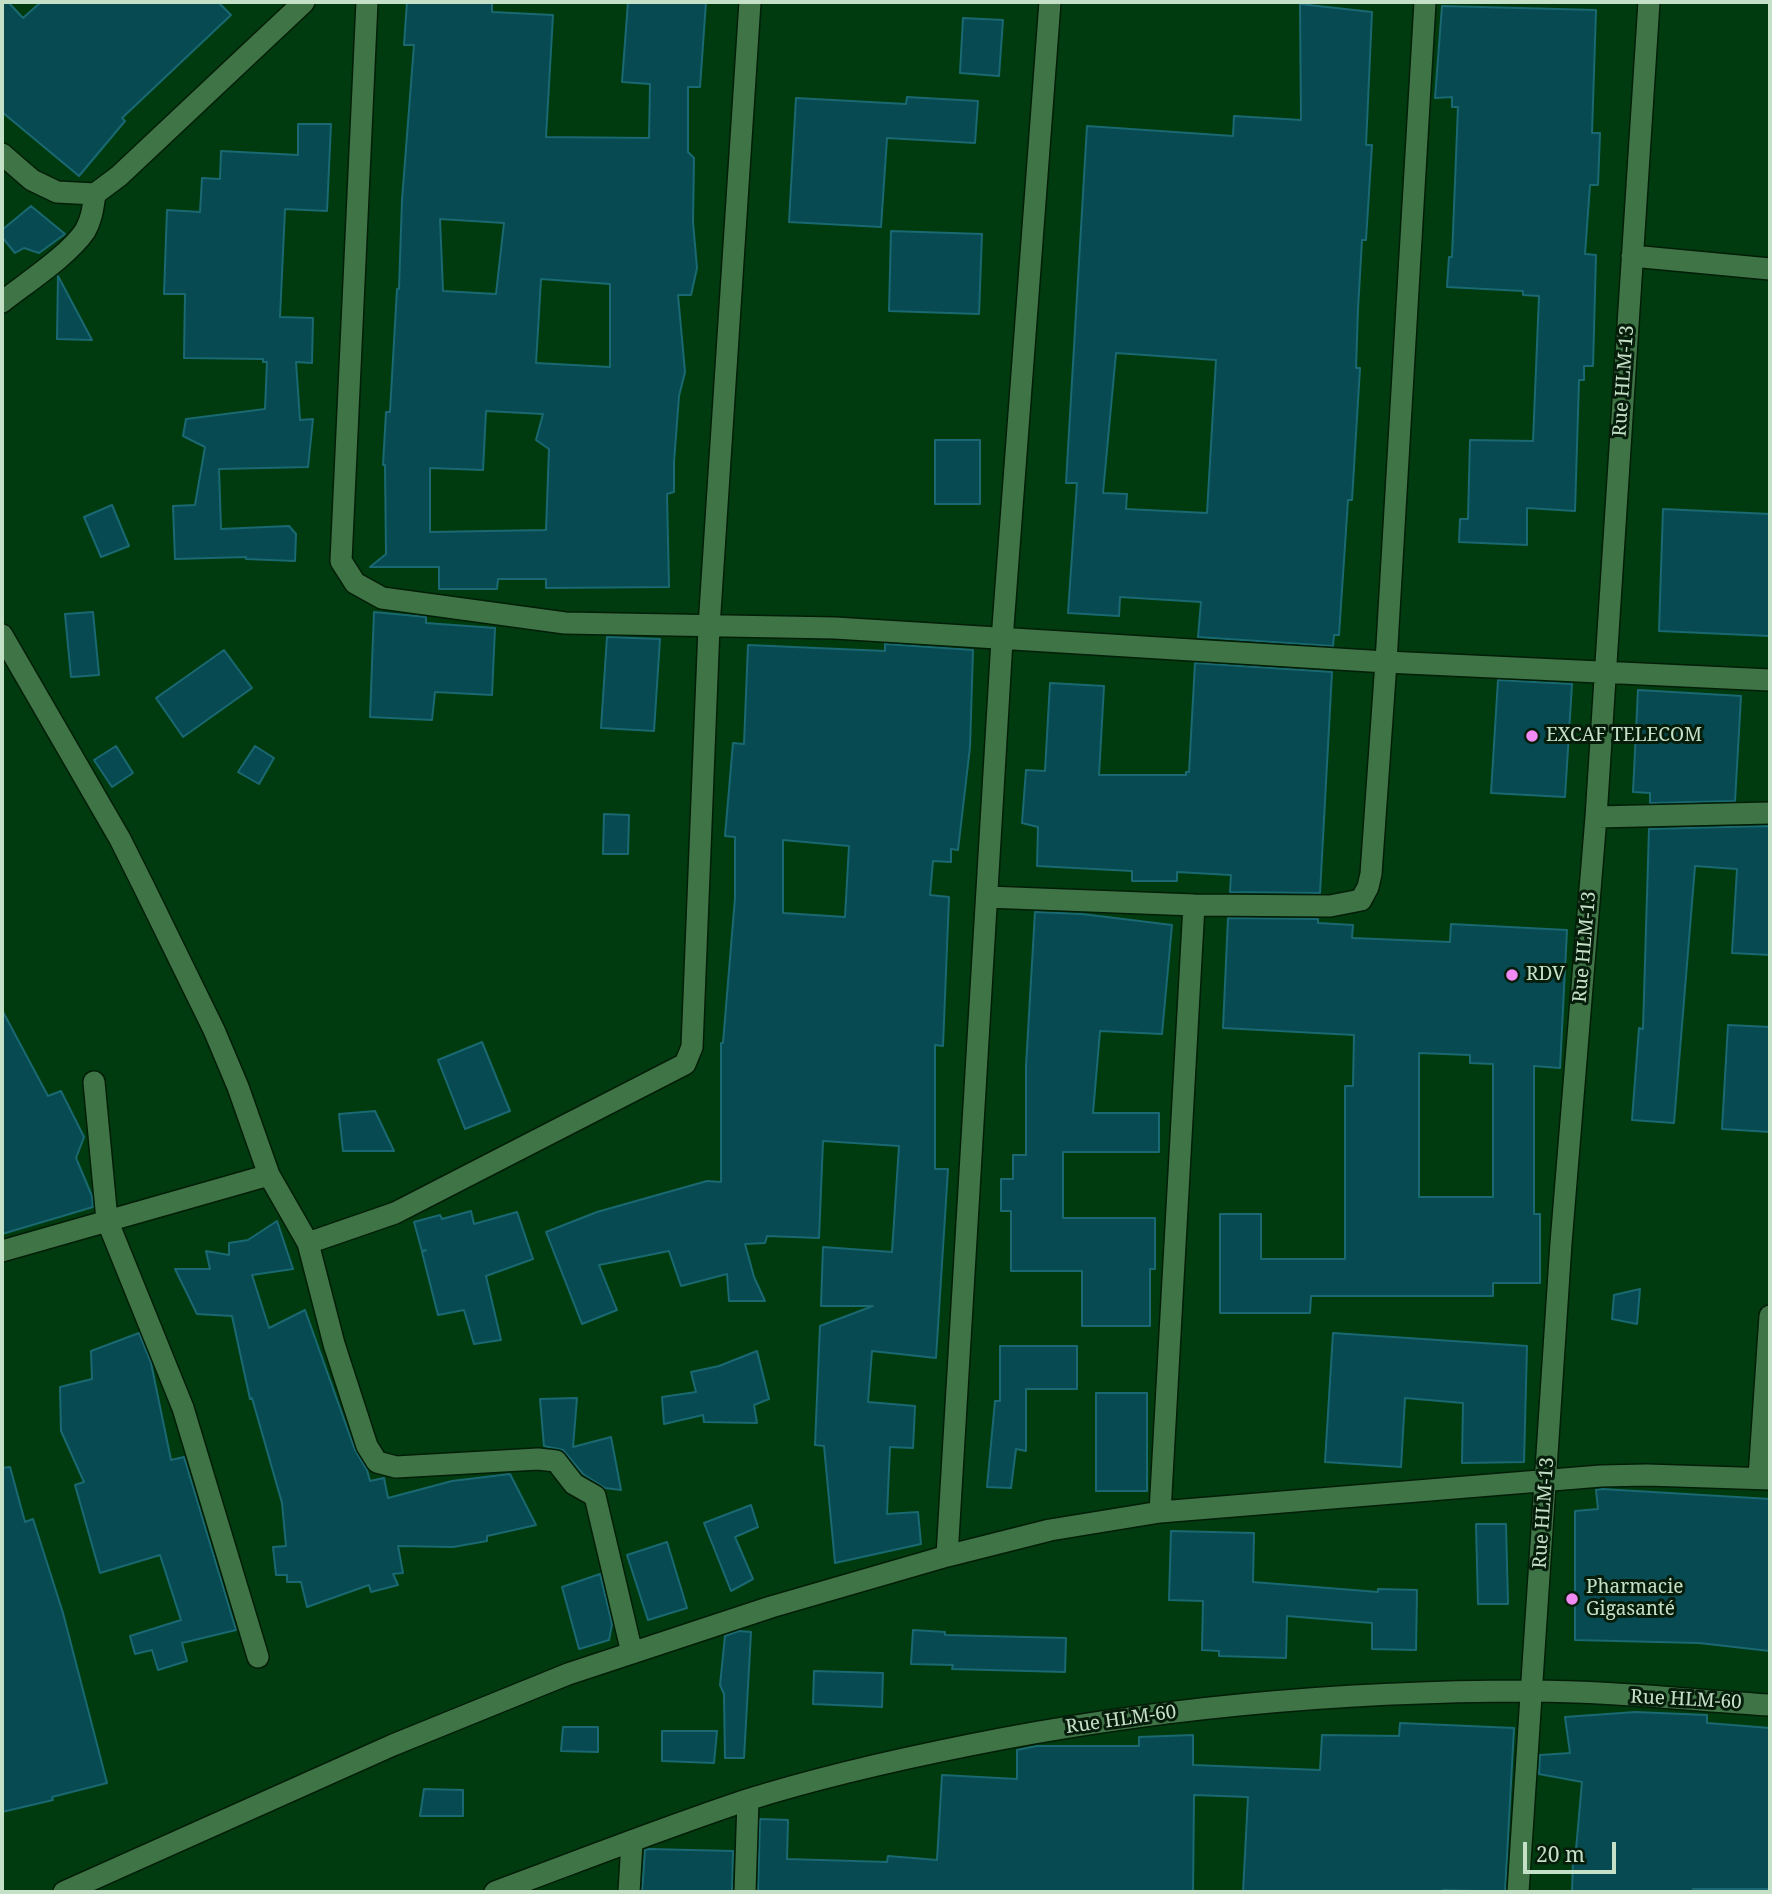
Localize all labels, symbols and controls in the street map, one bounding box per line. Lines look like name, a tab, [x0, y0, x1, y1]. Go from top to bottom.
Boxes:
street label: Rue HLM-13	[1609, 325, 1639, 437]
place label: EXCAF TELECOM	[1546, 725, 1702, 747]
marker: EXCAF TELECOM	[1524, 728, 1540, 744]
street label: Rue HLM-13	[1569, 890, 1601, 1004]
place label: RDV	[1526, 964, 1565, 986]
marker: RDV	[1504, 967, 1520, 983]
street label: Rue HLM-13	[1529, 1457, 1559, 1569]
place label: Pharmacie Gigasanté	[1586, 1577, 1683, 1621]
marker: Pharmacie Gigasanté	[1564, 1591, 1580, 1607]
street label: Rue HLM-60	[1630, 1686, 1742, 1714]
street label: Rue HLM-60	[1064, 1701, 1178, 1739]
scale bar	[1527, 1828, 1620, 1872]
text: 20 m	[1536, 1840, 1585, 1868]

